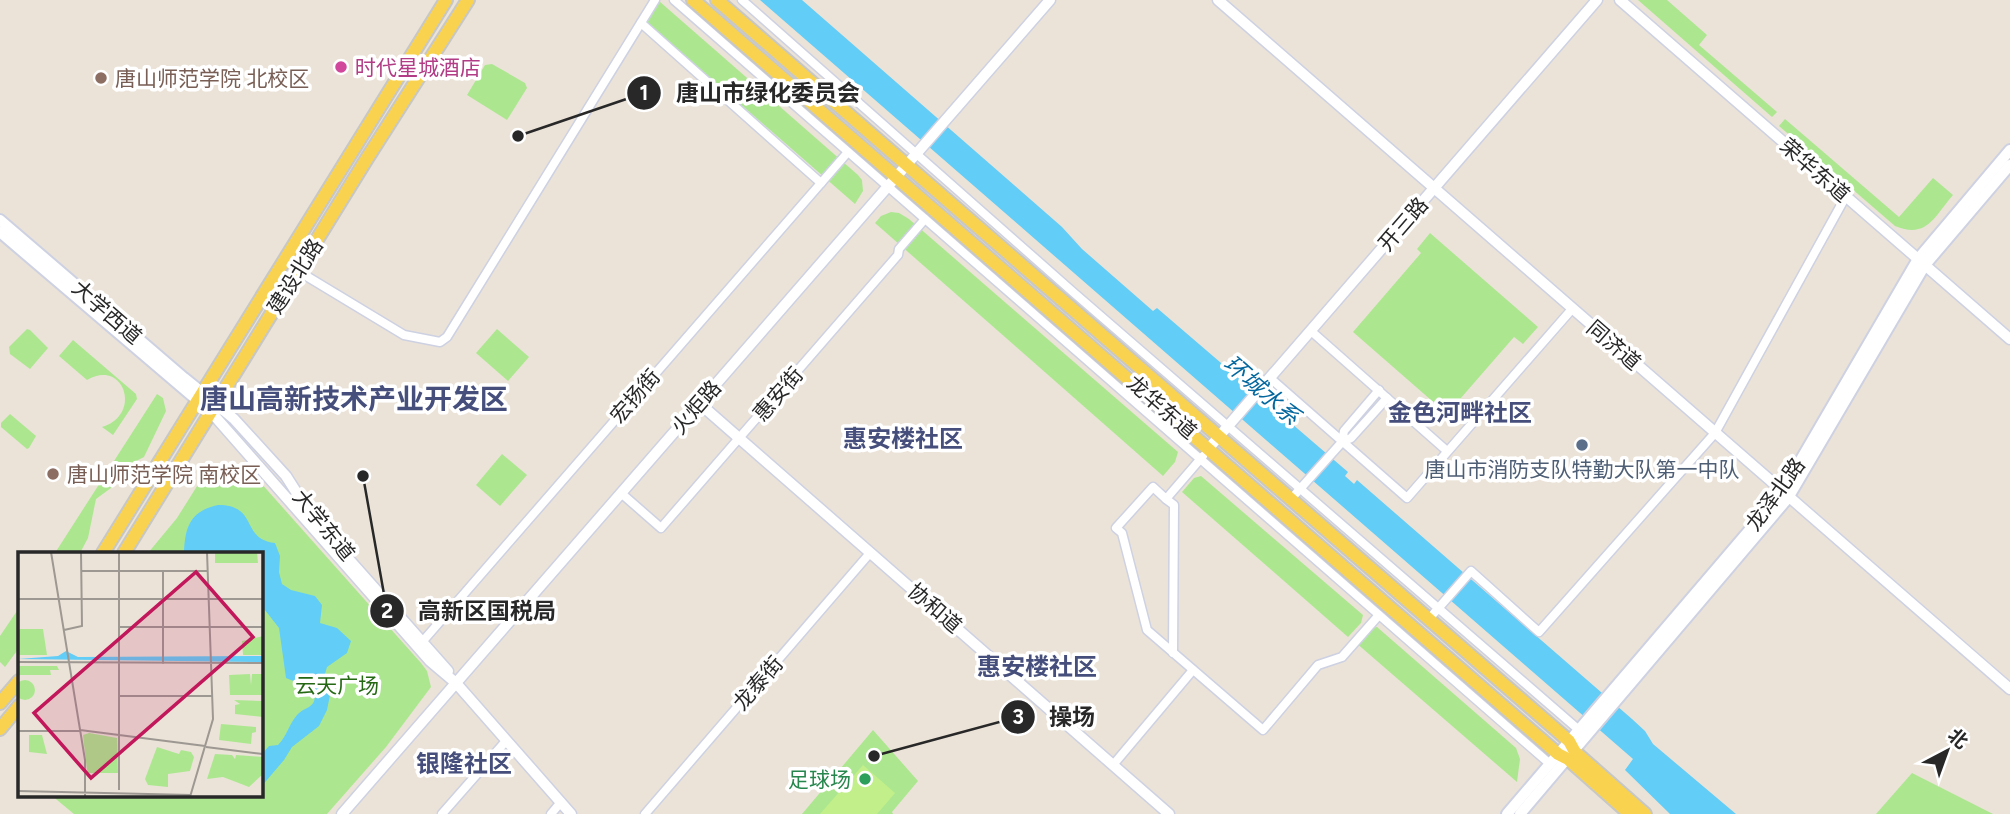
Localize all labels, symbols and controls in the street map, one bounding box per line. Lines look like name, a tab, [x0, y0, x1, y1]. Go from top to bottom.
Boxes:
place label: 时代星城酒店	[355, 55, 481, 80]
marker: 时代星城酒店	[333, 59, 349, 75]
place label: 唐山师范学院 北校区	[115, 66, 309, 91]
marker: 唐山师范学院 北校区	[93, 70, 109, 86]
callout: 唐山市绿化委员会	[627, 71, 874, 115]
text: 唐山市绿化委员会	[676, 79, 860, 107]
text: 1	[640, 80, 648, 105]
street label: 荣华东道	[1775, 133, 1855, 207]
street label: 开三路	[1373, 192, 1433, 256]
street label: 建设北路	[262, 234, 328, 318]
street label: 大学西道	[67, 275, 147, 349]
street label: 同济道	[1582, 315, 1646, 375]
water label: 环城水系	[1218, 349, 1307, 432]
street label: 惠安街	[748, 362, 808, 426]
street label: 宏扬街	[605, 364, 665, 428]
street label: 龙华东道	[1122, 370, 1202, 444]
street label: 火炬路	[666, 375, 726, 439]
district label: 唐山高新技术产业开发区	[200, 382, 508, 416]
district label: 金色河畔社区	[1388, 398, 1532, 427]
district label: 惠安楼社区	[843, 424, 963, 453]
marker: 唐山市消防支队特勤大队第一中队	[1574, 437, 1590, 453]
street label: 龙泽北路	[1740, 453, 1810, 535]
place label: 唐山市消防支队特勤大队第一中队	[1425, 457, 1740, 482]
place label: 唐山师范学院 南校区	[67, 462, 261, 487]
marker: 唐山师范学院 南校区	[45, 466, 61, 482]
street label: 大学东道	[288, 484, 360, 566]
inset map	[18, 552, 262, 796]
street label: 协和道	[903, 578, 967, 638]
callout: 高新区国税局	[369, 589, 570, 633]
text: 高新区国税局	[418, 597, 556, 625]
text: 2	[381, 598, 393, 623]
street label: 龙泰街	[728, 651, 788, 715]
district label: 惠安楼社区	[977, 652, 1097, 681]
park label: 云天广场	[295, 673, 379, 698]
callout: 操场	[1000, 695, 1109, 739]
text: 操场	[1049, 703, 1095, 731]
text: 3	[1012, 704, 1024, 729]
north arrow	[1912, 716, 1982, 786]
text: 北	[1943, 724, 1973, 753]
district label: 银隆社区	[416, 749, 512, 778]
place label: 足球场	[788, 767, 851, 792]
marker: 足球场	[857, 771, 873, 787]

